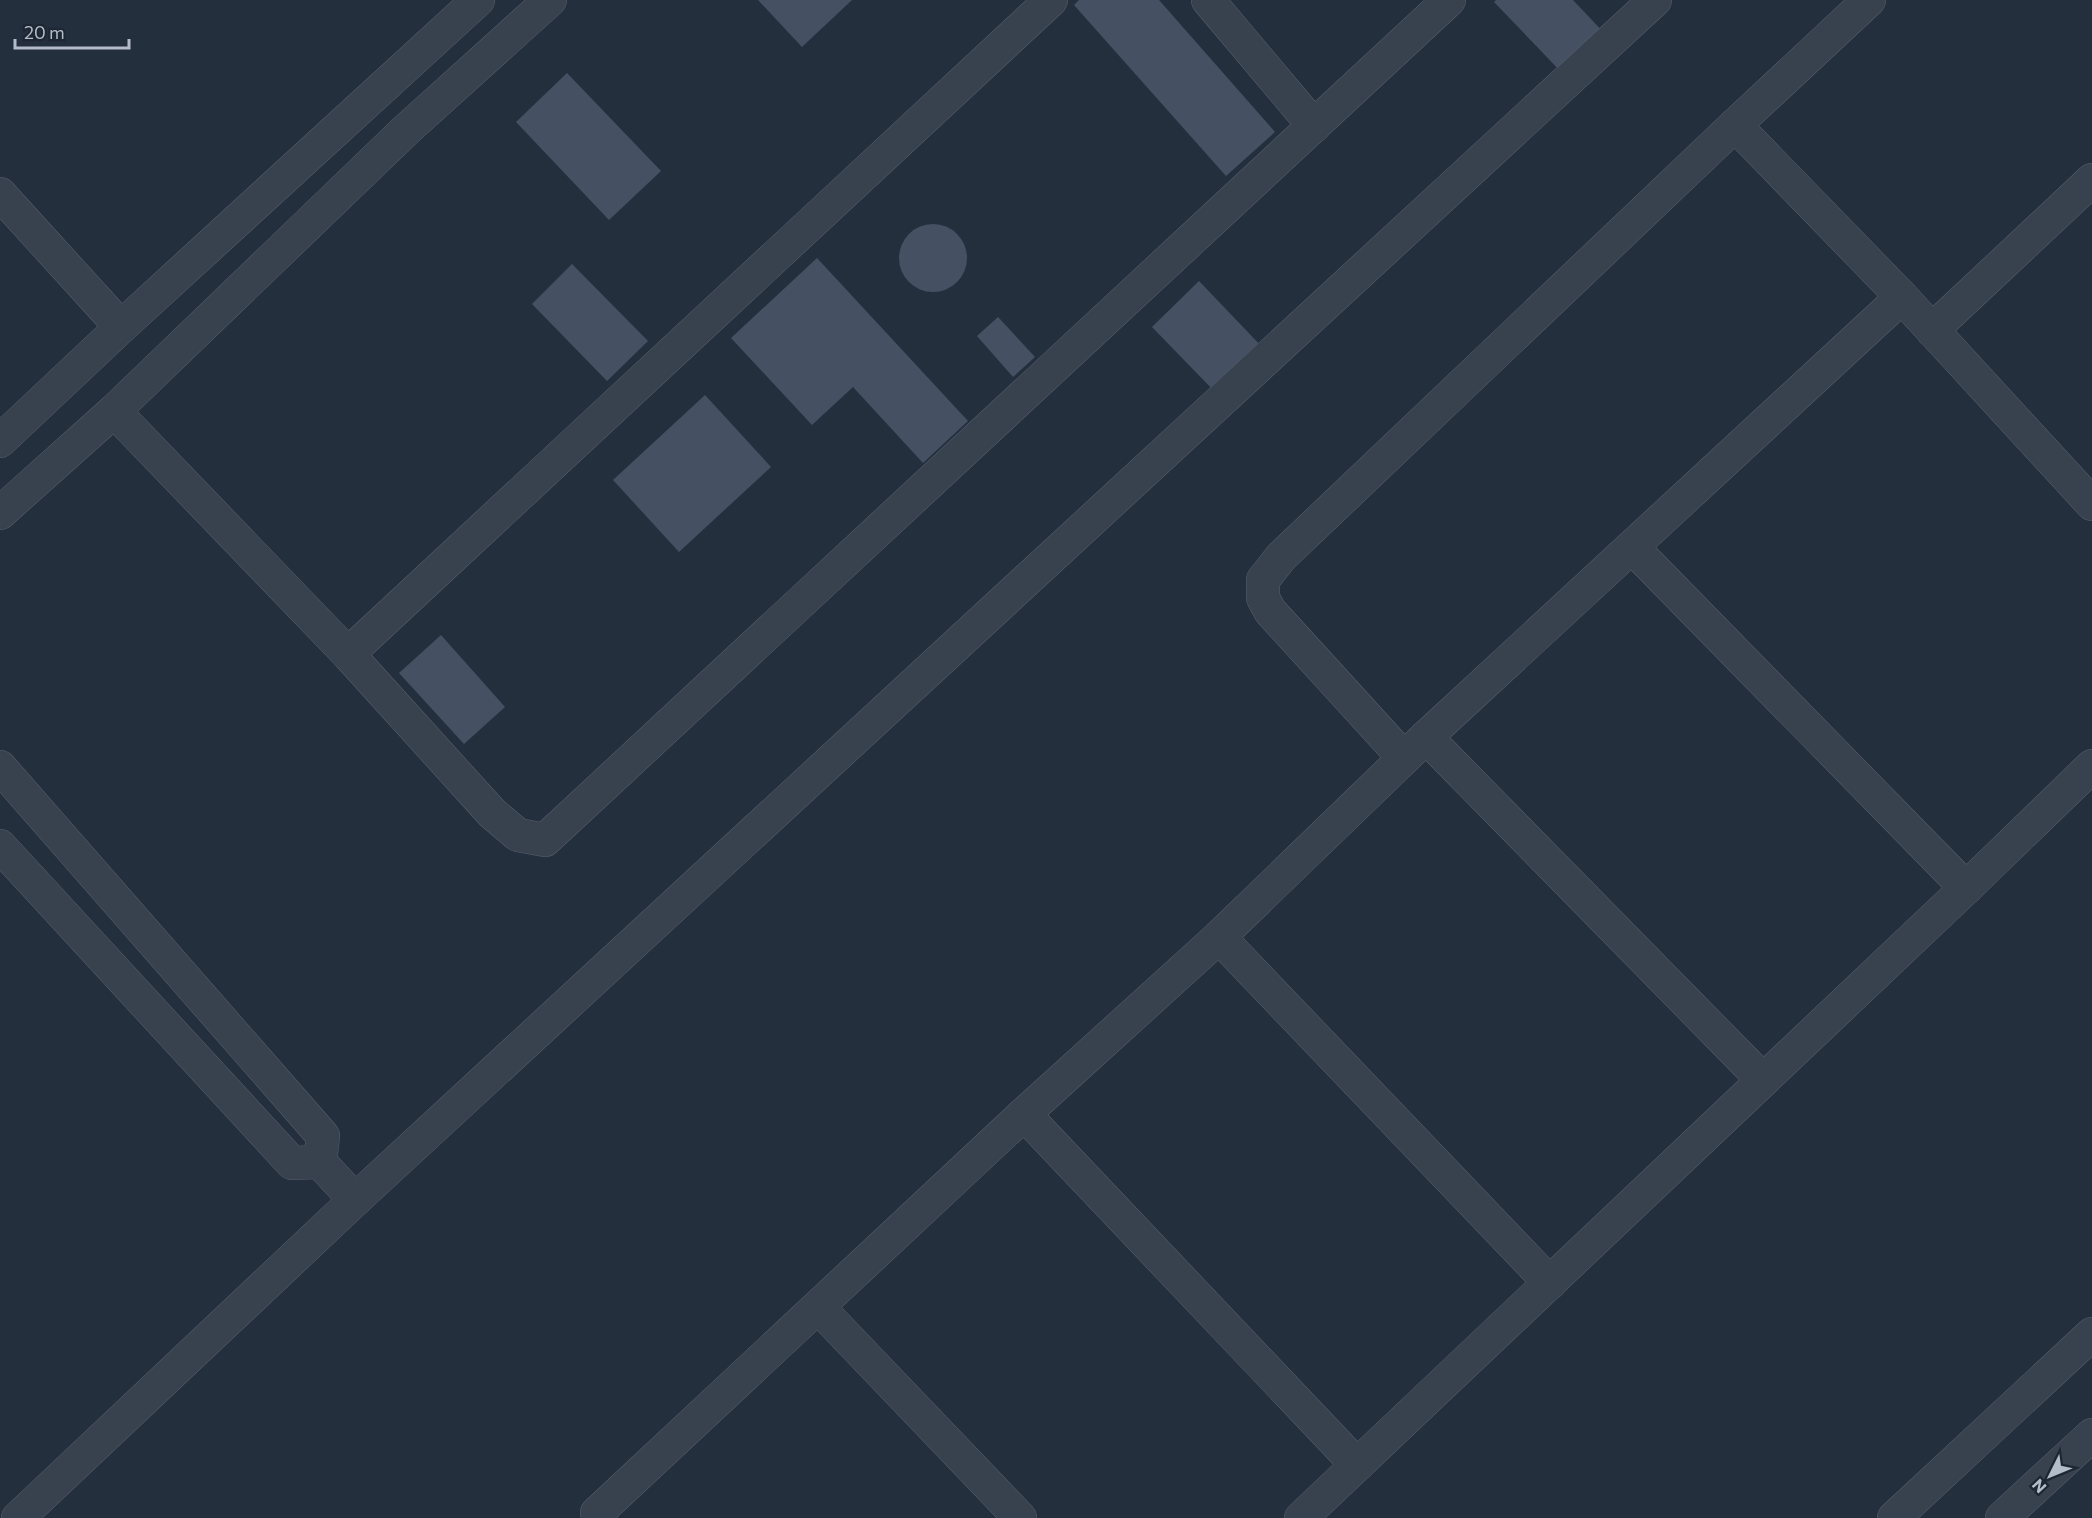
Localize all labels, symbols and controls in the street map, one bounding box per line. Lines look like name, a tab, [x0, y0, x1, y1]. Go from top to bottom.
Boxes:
scale bar	[15, 12, 129, 50]
text: 20 m	[24, 21, 65, 43]
north arrow	[2020, 1446, 2080, 1506]
text: N	[2028, 1476, 2050, 1497]

